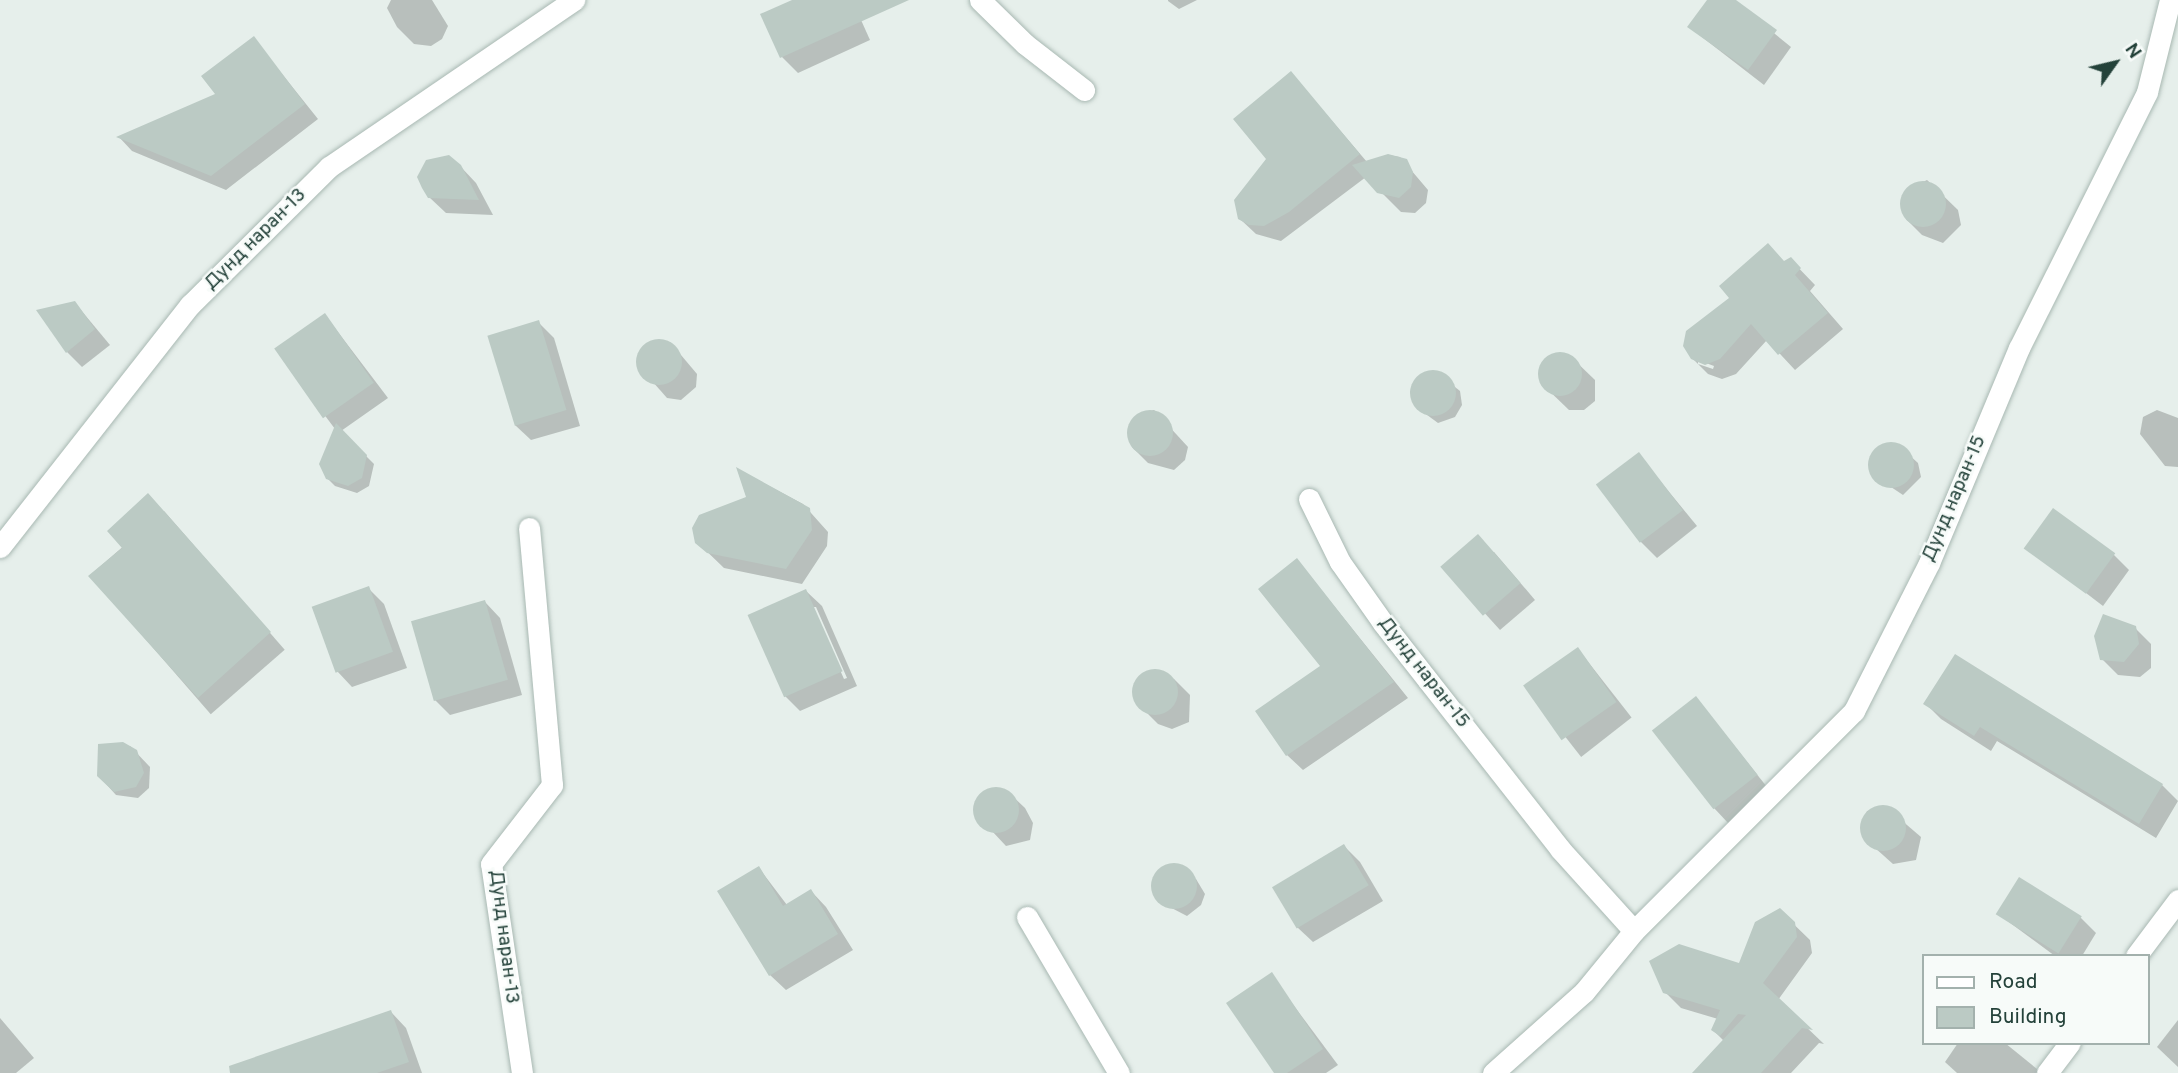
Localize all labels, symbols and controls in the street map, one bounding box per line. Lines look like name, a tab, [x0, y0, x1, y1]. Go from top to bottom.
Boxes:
north arrow	[2080, 28, 2150, 98]
text: N	[2119, 39, 2146, 64]
street label: Дунд наран-13	[200, 184, 312, 296]
street label: Дунд наран-15	[1918, 432, 1992, 566]
street label: Дунд наран-15	[1372, 613, 1474, 733]
street label: Дунд наран-13	[483, 869, 523, 1005]
legend	[1923, 954, 2150, 1045]
text: Road	[1989, 969, 2038, 996]
text: Building	[1989, 1004, 2067, 1031]

